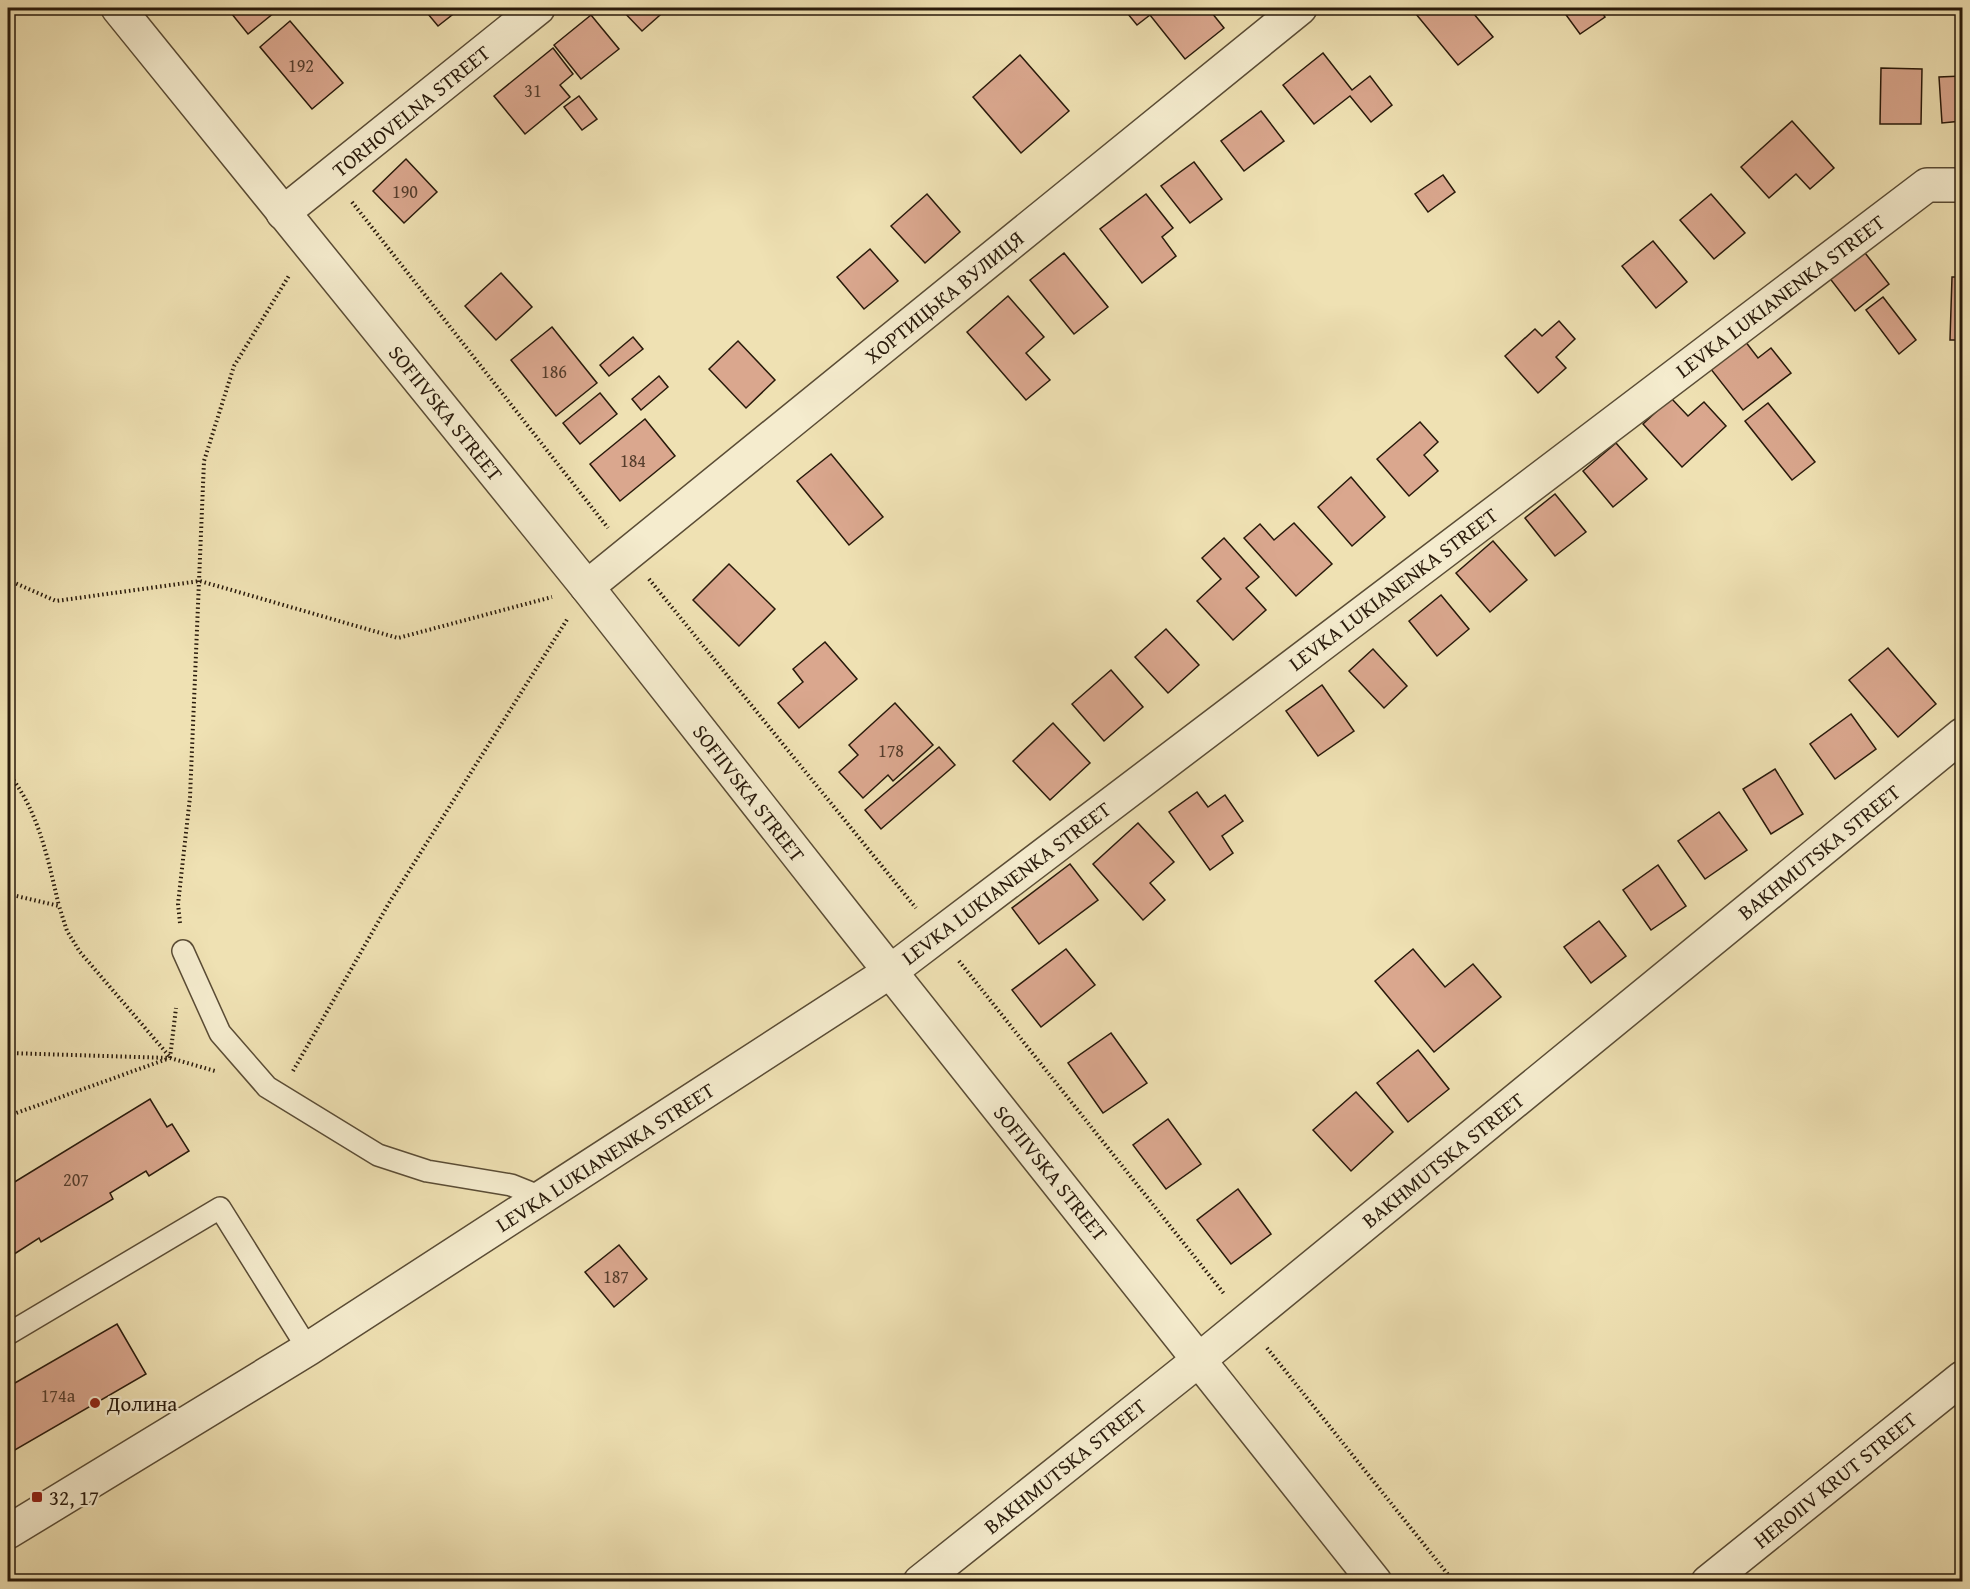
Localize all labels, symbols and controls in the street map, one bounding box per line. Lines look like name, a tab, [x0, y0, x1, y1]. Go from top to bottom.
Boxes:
street label: TORHOVELNA STREET	[325, 37, 497, 185]
house number: 192	[288, 52, 314, 79]
house number: 31	[524, 77, 542, 104]
house number: 190	[392, 178, 418, 205]
street label: LEVKA LUKIANENKA STREET	[1669, 207, 1891, 385]
street label: ХОРТИЦЬКА ВУЛИЦЯ	[858, 223, 1030, 371]
street label: SOFIIVSKA STREET	[381, 338, 511, 488]
house number: 186	[541, 358, 567, 385]
house number: 184	[620, 447, 646, 474]
street label: LEVKA LUKIANENKA STREET	[1282, 500, 1504, 678]
street label: SOFIIVSKA STREET	[685, 718, 813, 869]
house number: 178	[878, 737, 904, 764]
street label: BAKHMUTSKA STREET	[1731, 777, 1907, 927]
street label: LEVKA LUKIANENKA STREET	[895, 794, 1117, 972]
street label: LEVKA LUKIANENKA STREET	[490, 1074, 721, 1239]
street label: BAKHMUTSKA STREET	[1355, 1085, 1531, 1235]
street label: SOFIIVSKA STREET	[986, 1098, 1116, 1248]
house number: 207	[63, 1166, 89, 1193]
house number: 187	[603, 1263, 629, 1290]
house number: 174а	[41, 1382, 76, 1409]
place label: Долина	[106, 1388, 177, 1419]
street label: BAKHMUTSKA STREET	[977, 1391, 1153, 1541]
marker: Долина	[88, 1396, 102, 1410]
street label: HEROIIV KRUT STREET	[1747, 1404, 1924, 1556]
place label: 32, 17	[49, 1482, 99, 1513]
marker: 32, 17	[30, 1490, 44, 1504]

